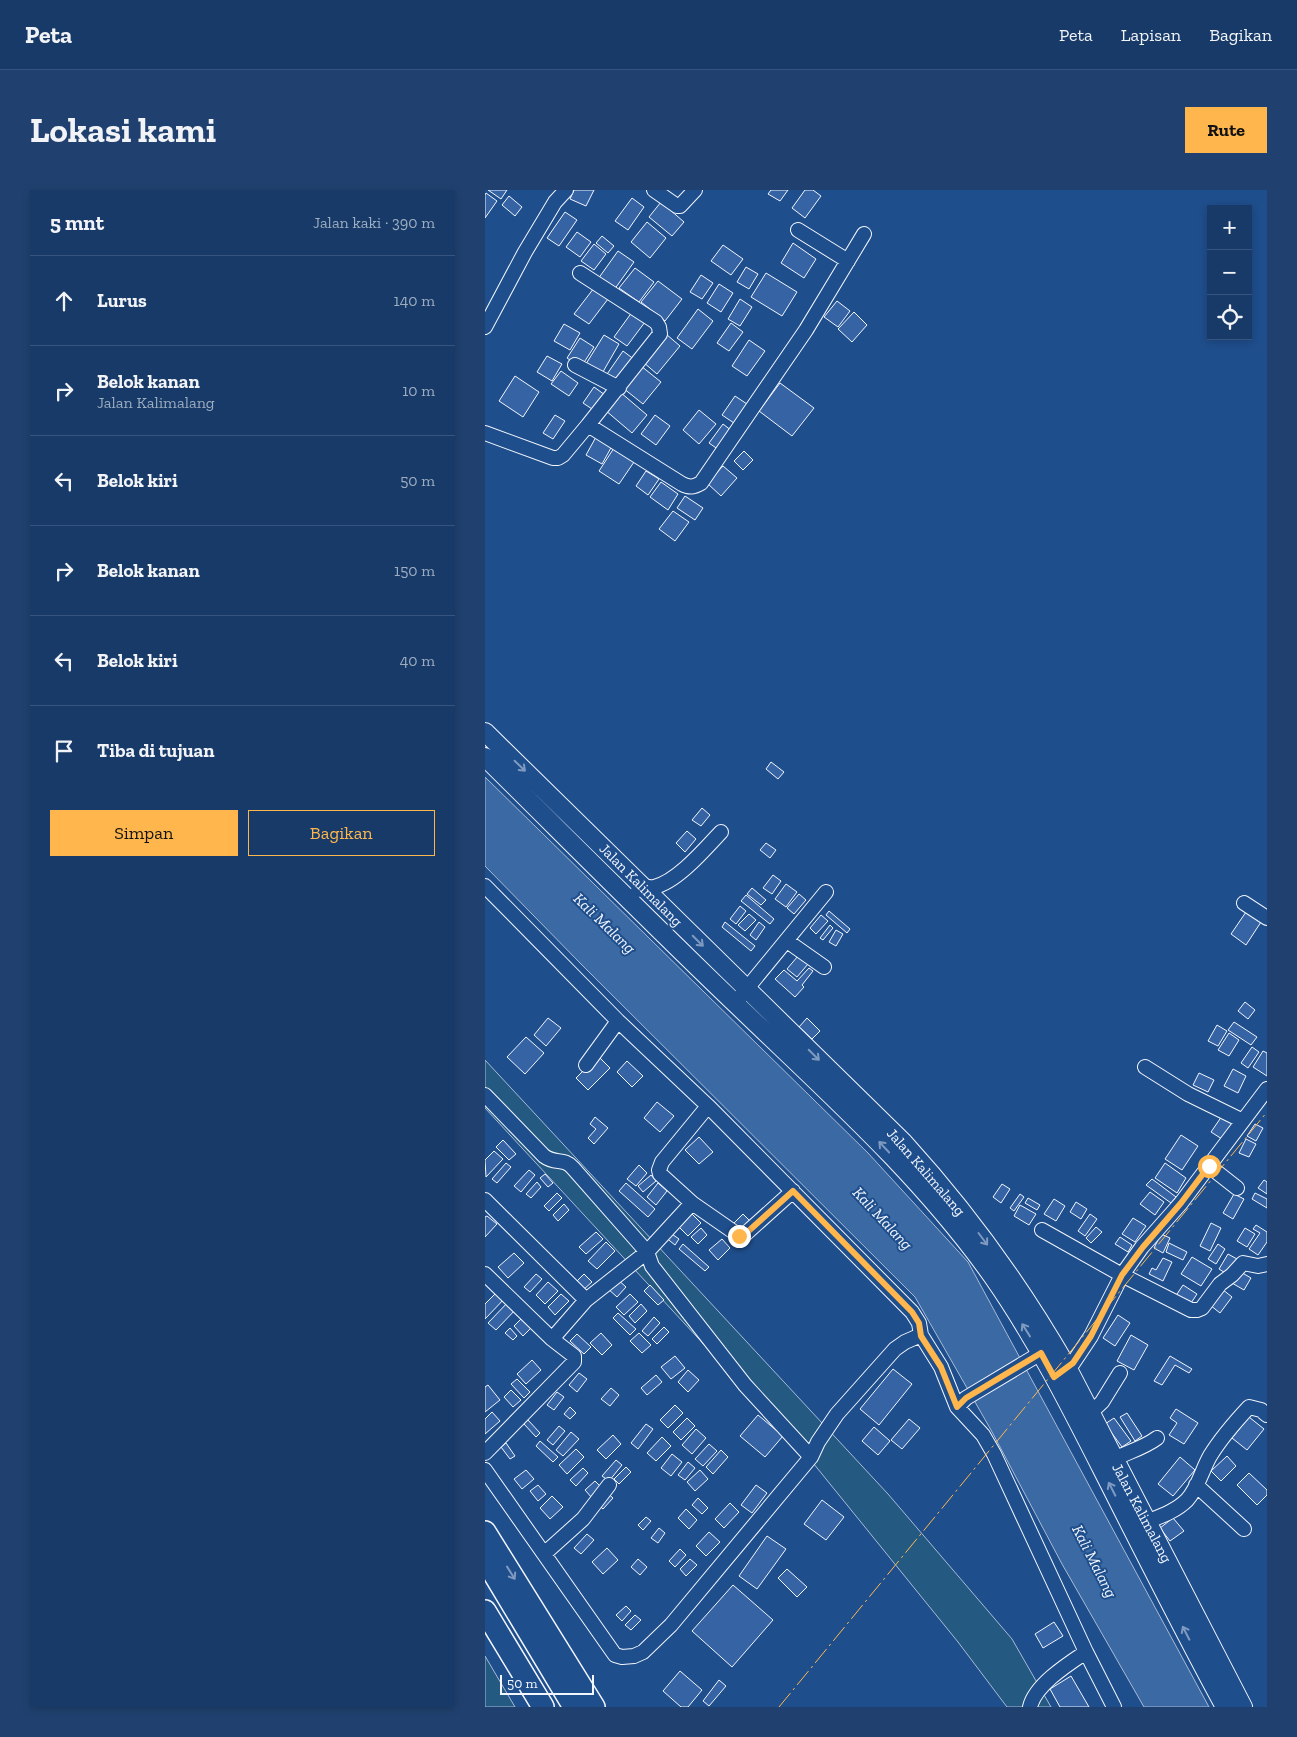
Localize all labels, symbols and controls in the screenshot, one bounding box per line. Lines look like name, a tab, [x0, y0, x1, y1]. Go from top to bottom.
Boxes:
text: Peta	[25, 20, 72, 49]
text: Peta	[1059, 24, 1093, 46]
text: Lapisan	[1121, 24, 1181, 46]
text: Bagikan	[1209, 24, 1272, 46]
button: Rute	[1185, 107, 1267, 153]
text: Lokasi kami	[30, 109, 216, 151]
map controls	[1207, 205, 1252, 340]
button: +	[1207, 205, 1252, 250]
text: 5 mnt	[50, 210, 104, 235]
text: Jalan kaki · 390 m	[313, 213, 435, 232]
button: −	[1207, 250, 1252, 295]
icon: ahead	[50, 287, 78, 315]
text: Lurus	[97, 289, 147, 312]
text: 140 m	[394, 291, 435, 310]
button: locate	[1207, 295, 1252, 340]
text: Belok kanan	[97, 370, 200, 393]
icon: right	[50, 377, 78, 405]
text: 10 m	[402, 381, 435, 400]
text: Jalan Kalimalang	[97, 393, 215, 412]
icon: left	[50, 467, 78, 495]
text: Belok kiri	[97, 469, 178, 492]
text: 50 m	[400, 471, 435, 490]
icon: right	[50, 557, 78, 585]
text: Belok kanan	[97, 559, 200, 582]
text: 150 m	[394, 561, 435, 580]
icon: left	[50, 647, 78, 675]
text: Belok kiri	[97, 649, 178, 672]
text: 40 m	[400, 651, 435, 670]
icon: arrive	[50, 737, 78, 765]
text: Tiba di tujuan	[97, 739, 214, 762]
one-way arrow	[514, 760, 526, 772]
button: Simpan	[50, 810, 238, 856]
button: Bagikan	[248, 810, 435, 856]
street label: Jalan Kalimalang	[596, 840, 686, 930]
water label: Kali Malang	[570, 889, 640, 958]
one-way arrow	[692, 935, 704, 947]
one-way arrow	[808, 1049, 820, 1061]
street label: Jalan Kalimalang	[883, 1124, 969, 1220]
one-way arrow	[878, 1141, 890, 1153]
route start	[1198, 1155, 1221, 1178]
water label: Kali Malang	[849, 1183, 917, 1254]
route end	[728, 1225, 751, 1248]
one-way arrow	[978, 1232, 988, 1246]
one-way arrow	[1021, 1324, 1031, 1338]
street label: Jalan Kalimalang	[1108, 1460, 1176, 1566]
one-way arrow	[1107, 1481, 1117, 1496]
water label: Kali Malang	[1068, 1522, 1121, 1601]
one-way arrow	[505, 1566, 516, 1580]
one-way arrow	[1181, 1626, 1190, 1641]
scale bar	[500, 1672, 594, 1695]
text: 50 m	[507, 1675, 538, 1692]

